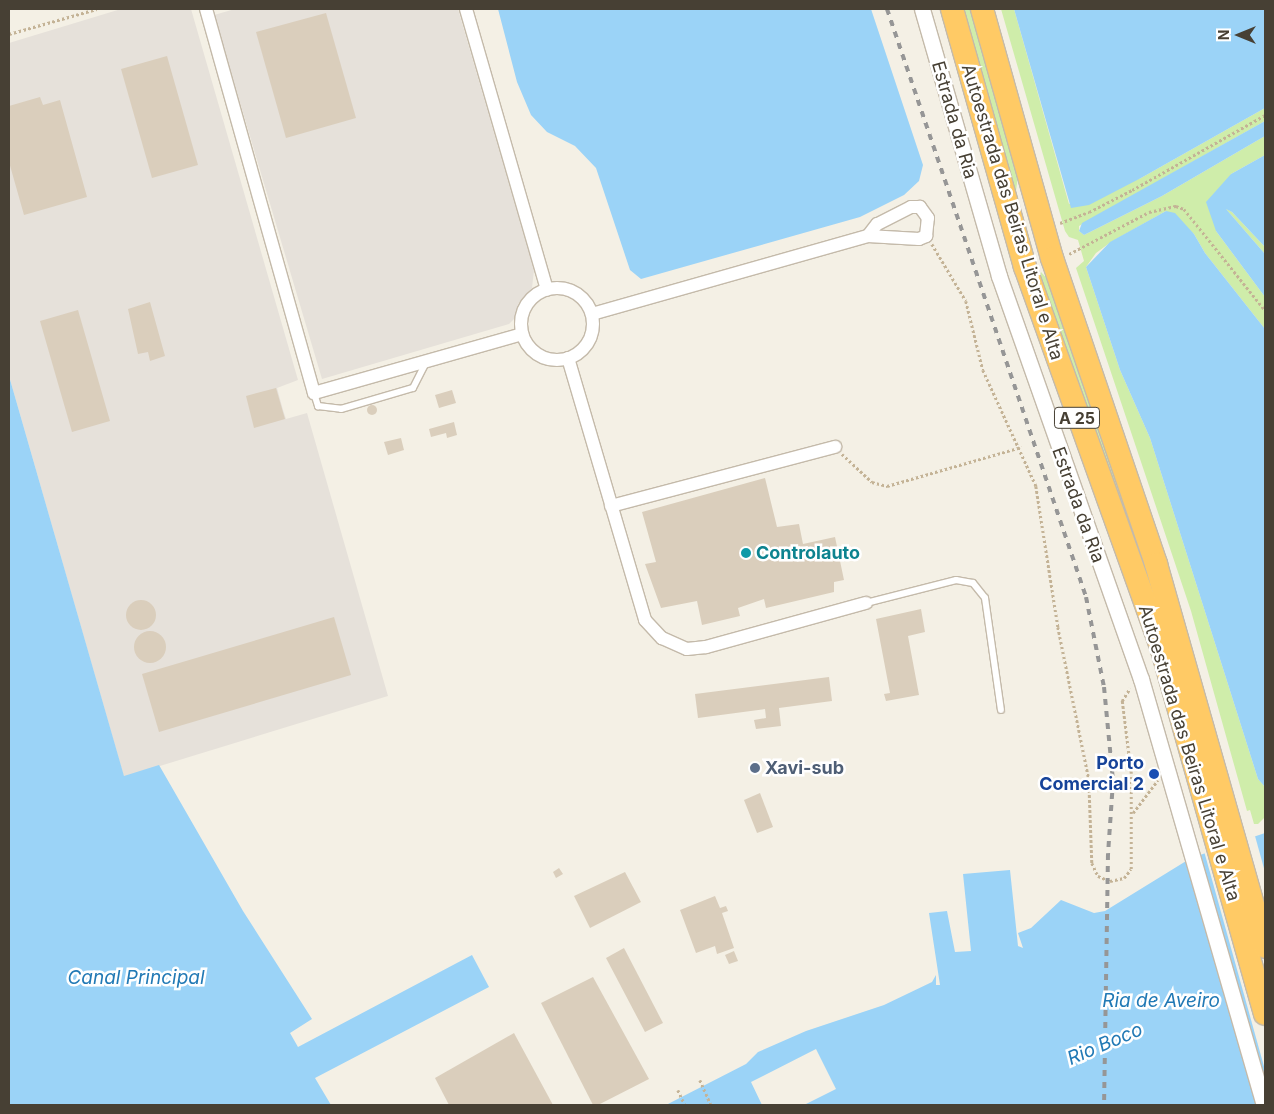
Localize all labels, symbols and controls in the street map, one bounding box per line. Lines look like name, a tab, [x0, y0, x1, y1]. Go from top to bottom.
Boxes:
north arrow	[1214, 10, 1264, 60]
text: N	[1215, 30, 1232, 40]
street label: Estrada da Ria	[927, 59, 981, 181]
street label: Autoestrada das Beiras Litoral e Alta	[957, 61, 1067, 363]
road number: A 25	[1053, 404, 1101, 432]
street label: Estrada da Ria	[1047, 444, 1109, 566]
place label: Controlauto	[756, 542, 860, 564]
marker: Controlauto	[740, 547, 752, 559]
street label: Autoestrada das Beiras Litoral e Alta	[1134, 602, 1244, 904]
place label: Porto Comercial 2	[1039, 753, 1144, 796]
place label: Xavi-sub	[765, 757, 844, 779]
marker: Xavi-sub	[749, 762, 761, 774]
marker: Porto Comercial 2	[1148, 768, 1160, 780]
water label: Canal Principal	[67, 967, 205, 989]
water label: Ria de Aveiro	[1102, 990, 1220, 1012]
water label: Rio Boco	[1064, 1018, 1146, 1070]

